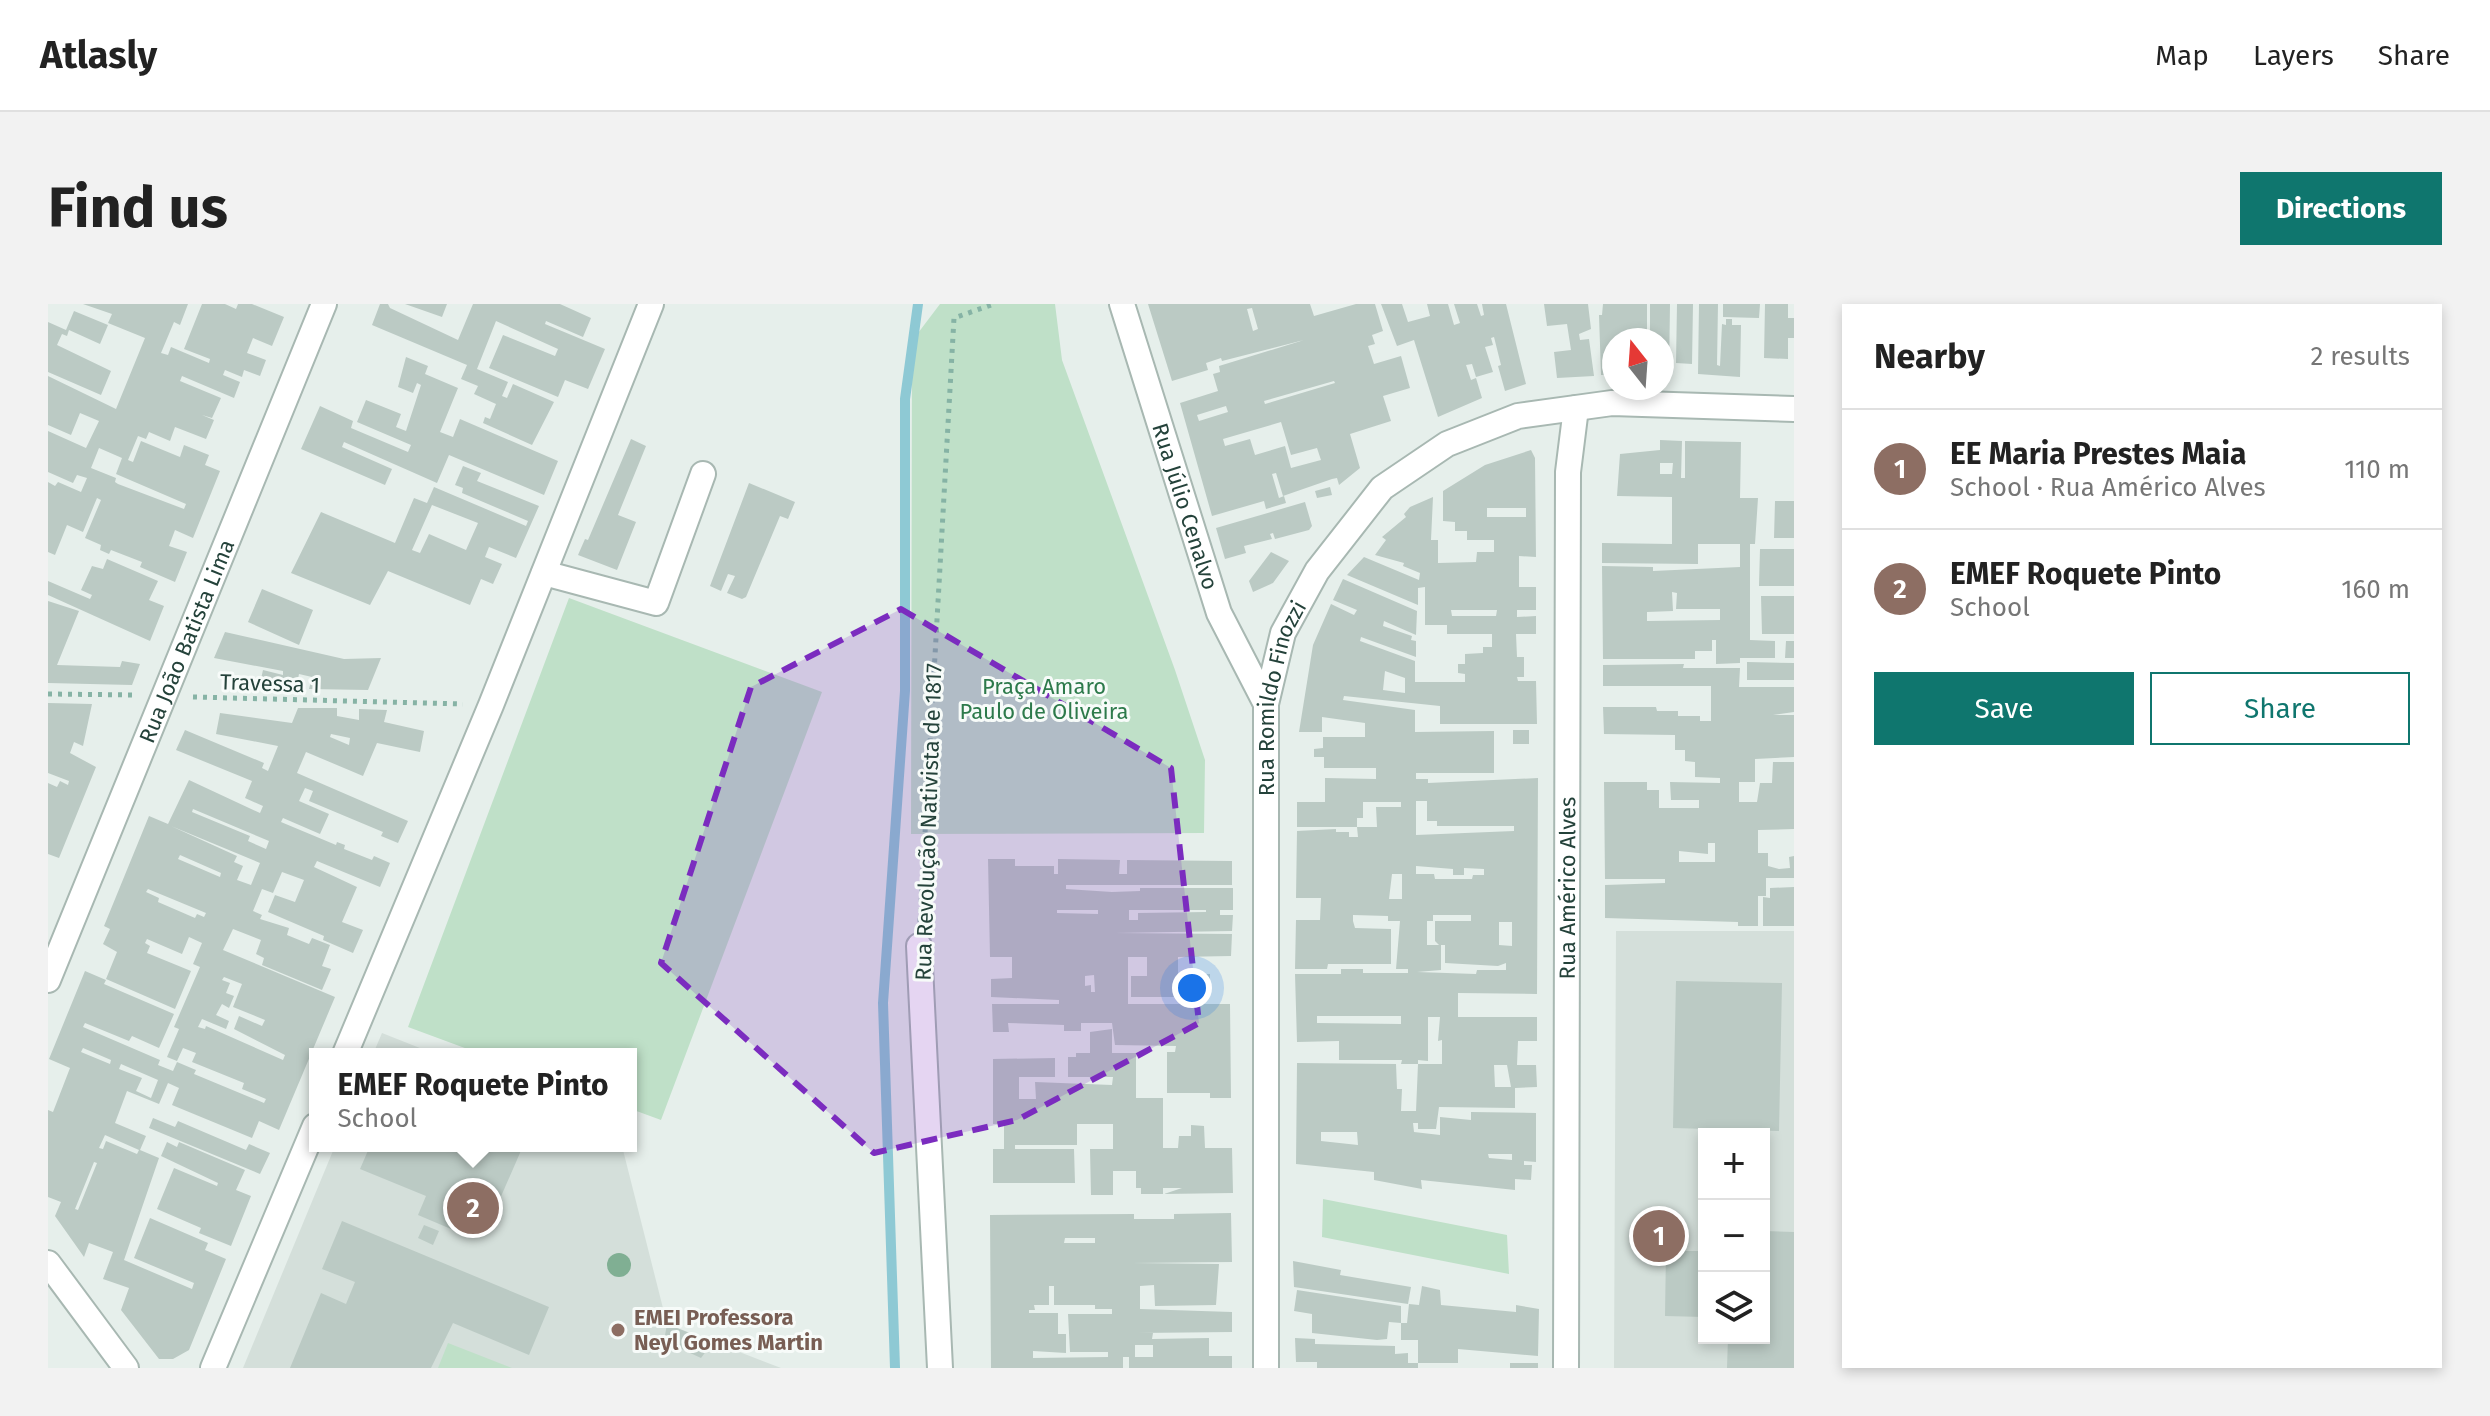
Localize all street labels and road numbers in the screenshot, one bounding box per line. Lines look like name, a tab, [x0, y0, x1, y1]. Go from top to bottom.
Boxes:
street label: Rua Júlio Cenalvo	[1146, 420, 1224, 593]
street label: Rua João Batista Lima	[133, 536, 240, 747]
street label: Rua Romildo Finozzi	[1253, 596, 1312, 796]
street label: Rua Revolução Nativista de 1817	[909, 662, 948, 981]
street label: Travessa 1	[219, 668, 321, 699]
street label: Rua Américo Alves	[1554, 797, 1581, 979]

